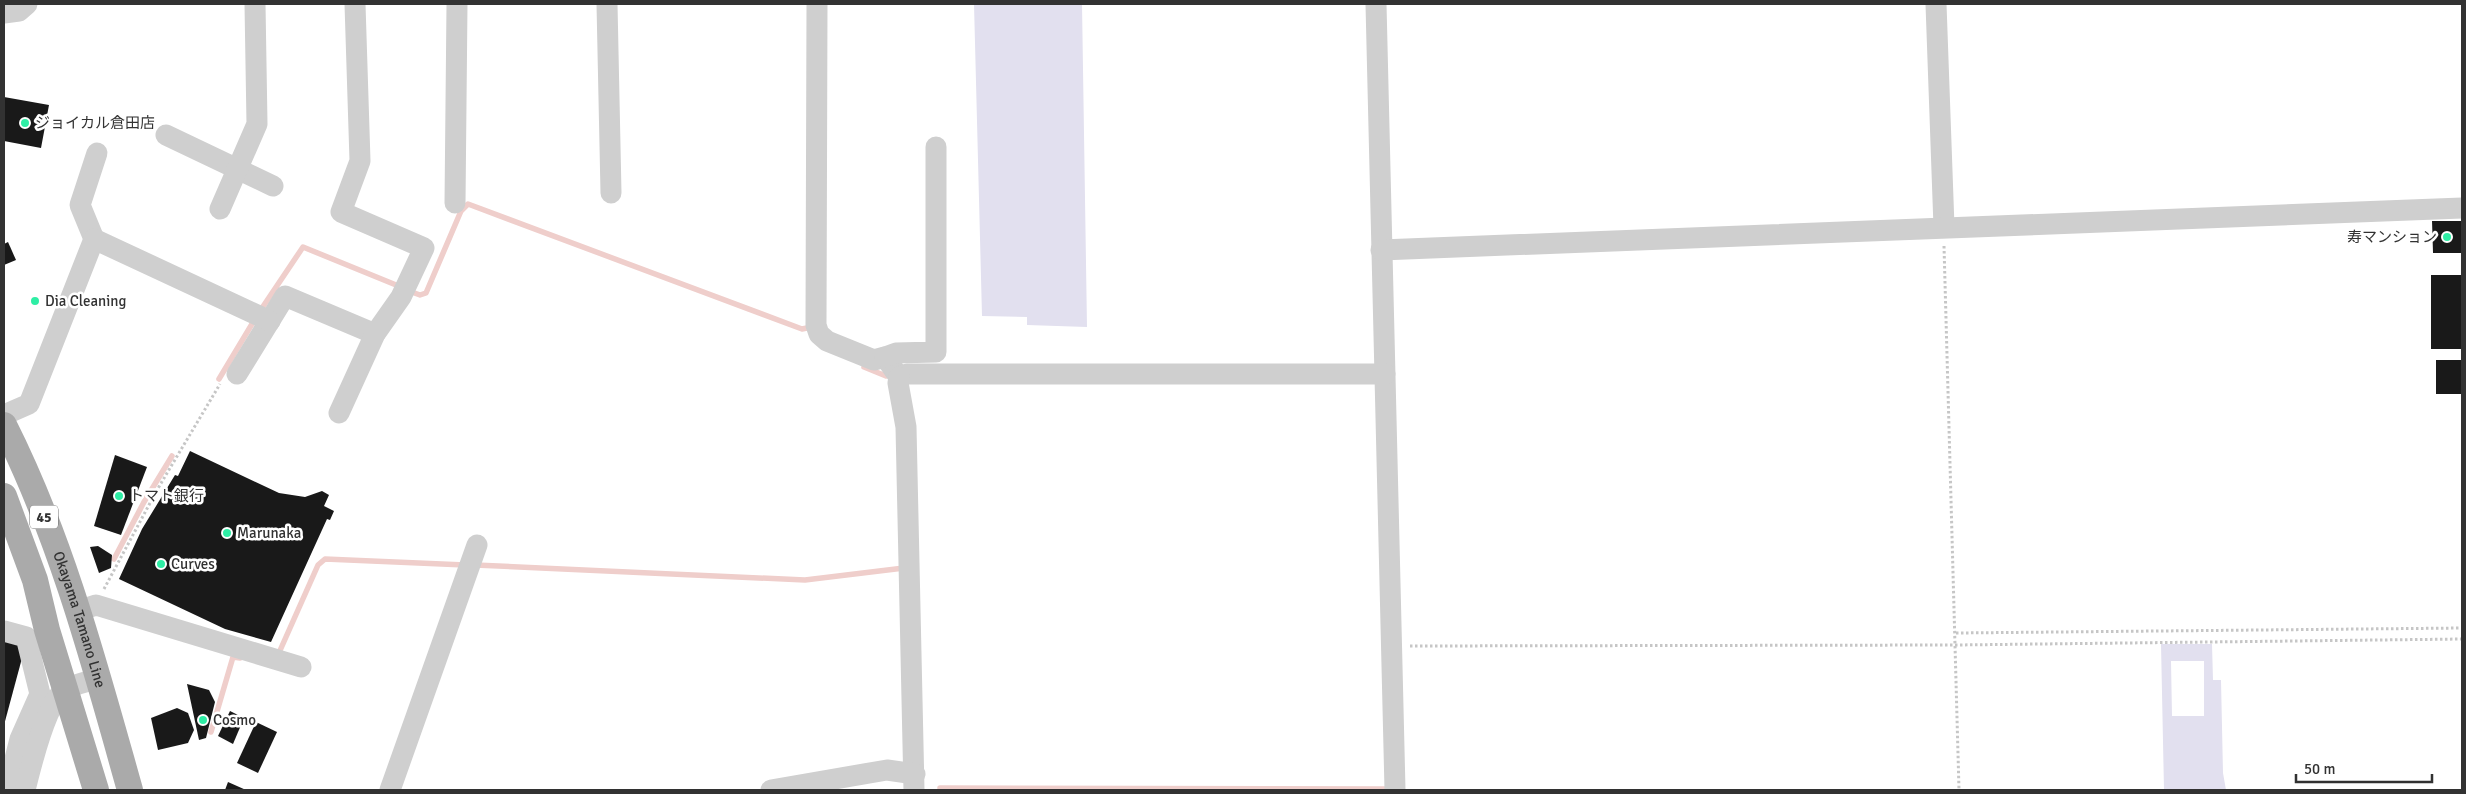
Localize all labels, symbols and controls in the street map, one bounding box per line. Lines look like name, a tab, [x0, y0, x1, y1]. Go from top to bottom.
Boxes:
place label: ジョイカル倉田店	[35, 114, 155, 132]
marker: ジョイカル倉田店	[19, 117, 31, 129]
place label: 寿マンション	[2347, 228, 2437, 246]
marker: 寿マンション	[2441, 231, 2453, 243]
place label: Dia Cleaning	[45, 292, 127, 310]
marker: Dia Cleaning	[29, 295, 41, 307]
place label: トマト銀行	[129, 487, 204, 505]
marker: トマト銀行	[113, 490, 125, 502]
road number: 45	[30, 506, 58, 528]
place label: Marunaka	[237, 524, 301, 542]
marker: Marunaka	[221, 527, 233, 539]
street label: Okayama Tamano Line	[49, 549, 110, 690]
place label: Curves	[171, 555, 215, 573]
marker: Curves	[155, 558, 167, 570]
place label: Cosmo	[213, 711, 256, 729]
marker: Cosmo	[197, 714, 209, 726]
scale bar	[2296, 752, 2432, 784]
text: 50 m	[2304, 760, 2335, 778]

